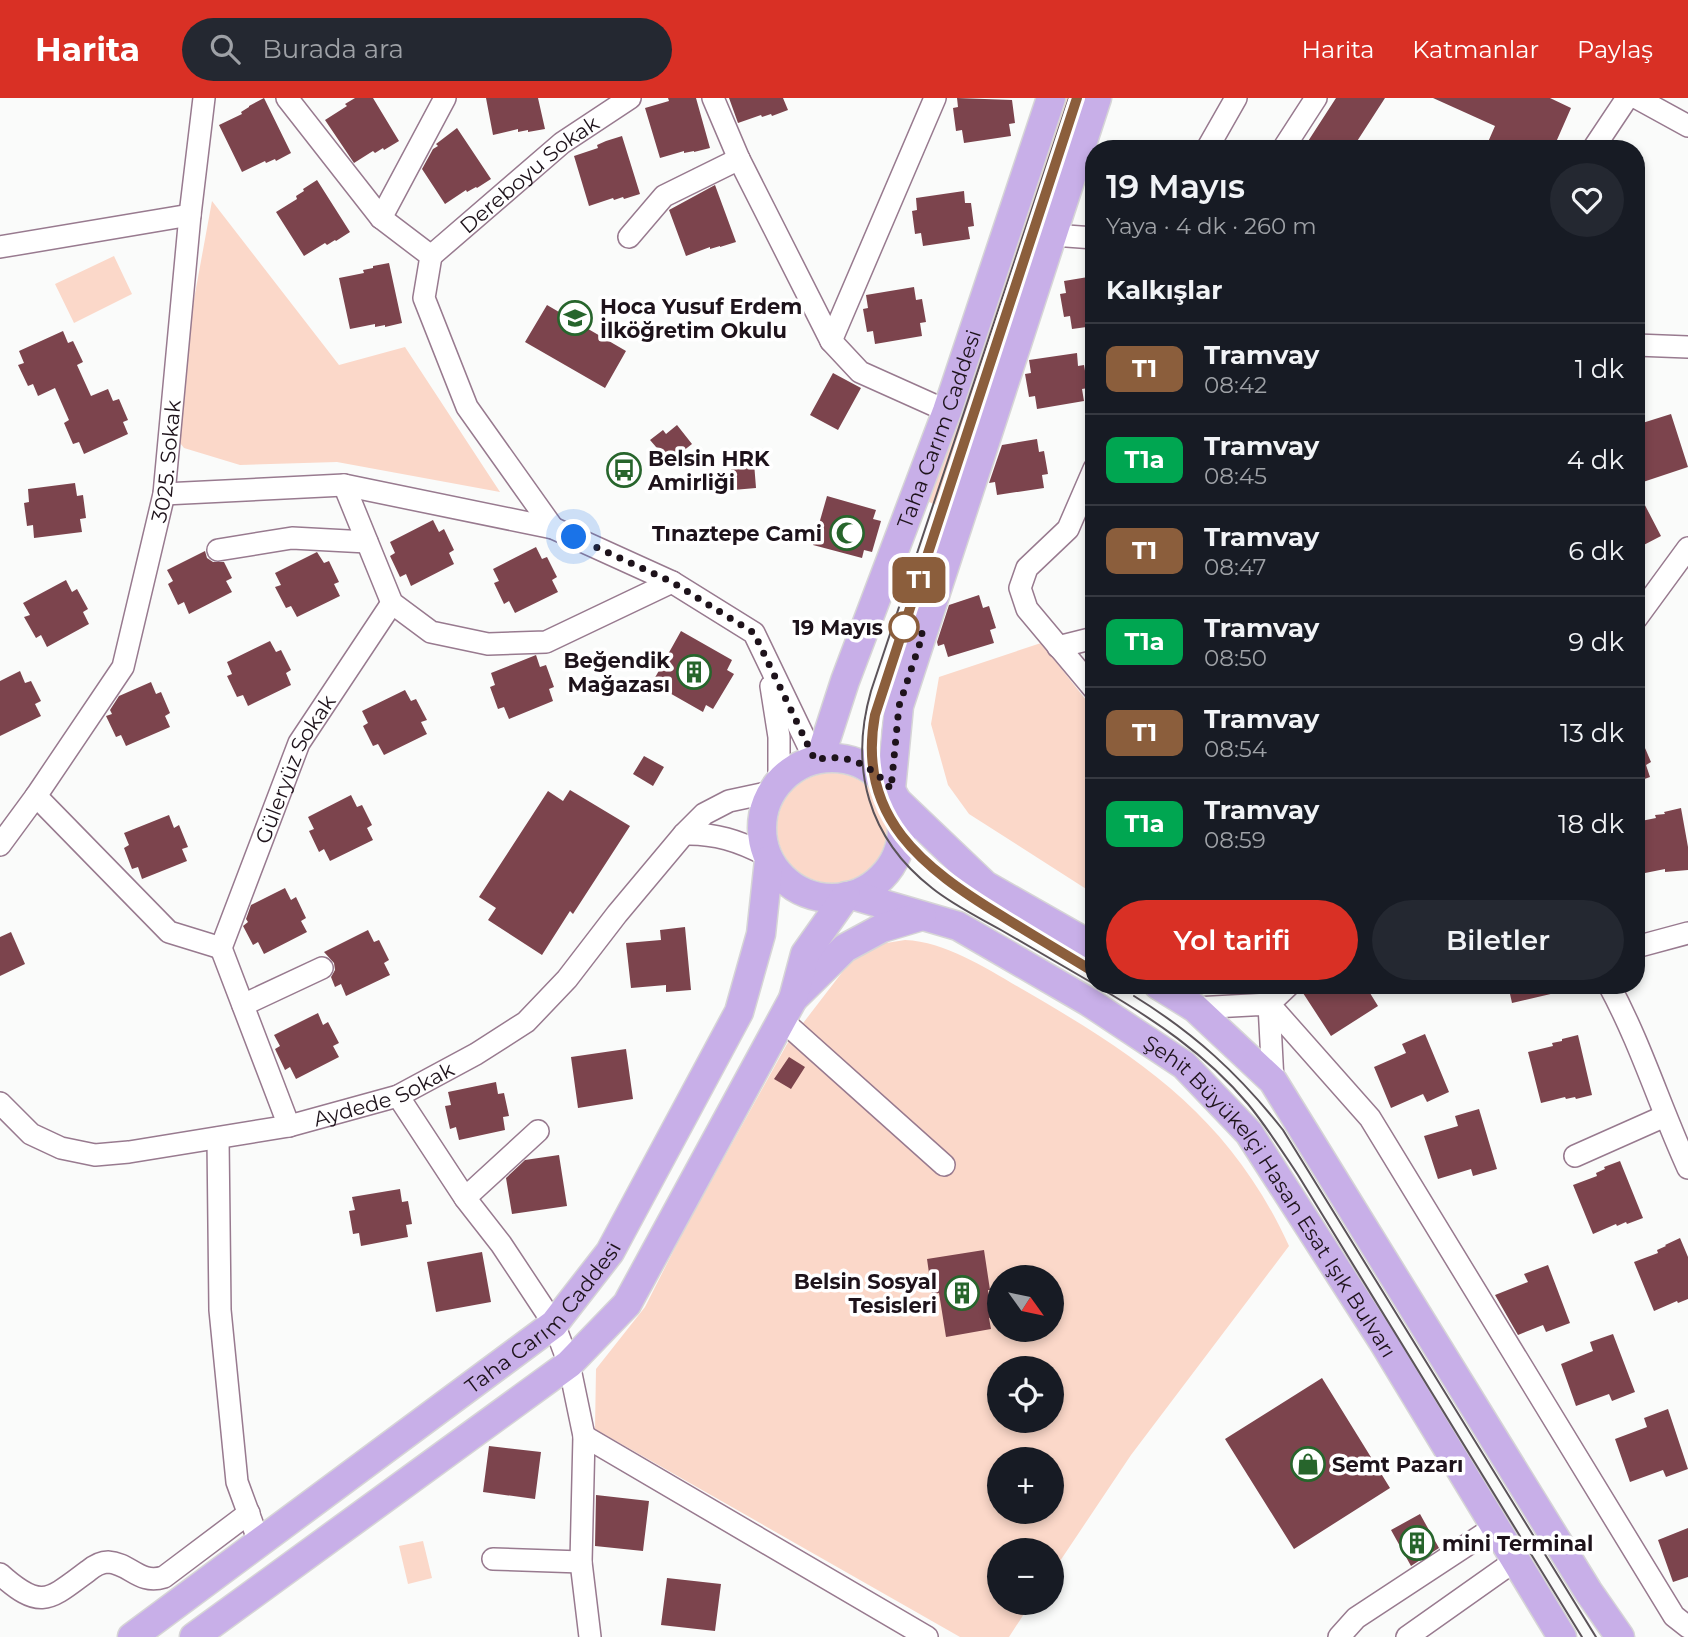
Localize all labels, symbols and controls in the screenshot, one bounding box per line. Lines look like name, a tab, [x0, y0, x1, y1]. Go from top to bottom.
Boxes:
search box	[182, 18, 672, 81]
text: Harita	[35, 29, 140, 69]
icon: search	[206, 30, 244, 68]
text: Burada ara	[262, 33, 404, 65]
text: Harita	[1302, 35, 1374, 64]
text: Katmanlar	[1412, 35, 1539, 64]
text: Paylaş	[1577, 35, 1653, 64]
street label: Dereboyu Sokak	[454, 110, 604, 238]
button: heart	[1550, 163, 1624, 237]
text: 19 Mayıs	[1106, 166, 1245, 206]
text: Yaya · 4 dk · 260 m	[1106, 212, 1317, 240]
text: Kalkışlar	[1106, 274, 1222, 306]
place label: Hoca Yusuf Erdem İlköğretim Okulu	[600, 294, 802, 343]
school or university icon: Hoca Yusuf Erdem İlköğretim Okulu	[556, 299, 594, 337]
street label: Taha Carım Caddesi	[891, 326, 986, 531]
text: Tramvay	[1204, 339, 1319, 371]
text: 1 dk	[1575, 353, 1624, 385]
text: T1	[1132, 354, 1157, 383]
text: 08:42	[1204, 371, 1267, 399]
street label: 3025. Sokak	[145, 399, 185, 525]
text: Tramvay	[1204, 430, 1319, 462]
text: 4 dk	[1567, 444, 1624, 476]
text: T1a	[1124, 445, 1165, 474]
place label: Belsin HRK Amirliği	[647, 446, 770, 495]
bus stop icon: Belsin HRK Amirliği	[605, 451, 643, 489]
text: 08:45	[1204, 462, 1267, 490]
mosque icon: Tınaztepe Cami	[828, 514, 866, 552]
your location	[556, 519, 591, 554]
place label: Tınaztepe Cami	[652, 521, 822, 546]
text: Tramvay	[1204, 521, 1319, 553]
text: 6 dk	[1568, 535, 1624, 567]
text: T1	[1132, 536, 1157, 565]
text: 08:47	[1204, 553, 1266, 581]
line badge: T1	[888, 557, 950, 603]
text: T1	[906, 565, 932, 594]
marker: 19 Mayıs	[889, 612, 919, 642]
text: Tramvay	[1204, 612, 1319, 644]
place label: 19 Mayıs	[793, 615, 883, 640]
text: 9 dk	[1568, 626, 1624, 658]
text: T1a	[1124, 627, 1165, 656]
text: 08:50	[1204, 644, 1267, 672]
place label: Beğendik Mağazası	[564, 648, 670, 697]
building icon: Beğendik Mağazası	[675, 653, 713, 691]
street label: Güleryüz Sokak	[249, 689, 341, 847]
text: Tramvay	[1204, 703, 1319, 735]
text: 13 dk	[1560, 717, 1624, 749]
text: T1	[1132, 718, 1157, 747]
text: 08:54	[1204, 735, 1267, 763]
text: Tramvay	[1204, 794, 1319, 826]
text: 18 dk	[1558, 808, 1624, 840]
text: T1a	[1124, 809, 1165, 838]
text: 08:59	[1204, 826, 1266, 854]
button: Yol tarifi	[1106, 900, 1358, 980]
button: Biletler	[1372, 900, 1624, 980]
street label: Şehit Büyükelçi Hasan Esat Işık Bulvarı	[1139, 1029, 1402, 1362]
street label: Aydede Sokak	[311, 1056, 458, 1131]
street label: Taha Carım Caddesi	[460, 1237, 626, 1398]
north arrow	[987, 1265, 1064, 1342]
map controls	[987, 1265, 1064, 1615]
place label: Belsin Sosyal Tesisleri	[794, 1269, 937, 1318]
building icon: Belsin Sosyal Tesisleri	[943, 1274, 981, 1312]
button: locate	[987, 1356, 1064, 1433]
shop icon: Semt Pazarı	[1289, 1445, 1327, 1483]
button: +	[987, 1447, 1064, 1524]
place label: Semt Pazarı	[1332, 1452, 1463, 1477]
building icon: mini Terminal	[1398, 1524, 1436, 1562]
place label: mini Terminal	[1442, 1531, 1593, 1556]
button: −	[987, 1538, 1064, 1615]

